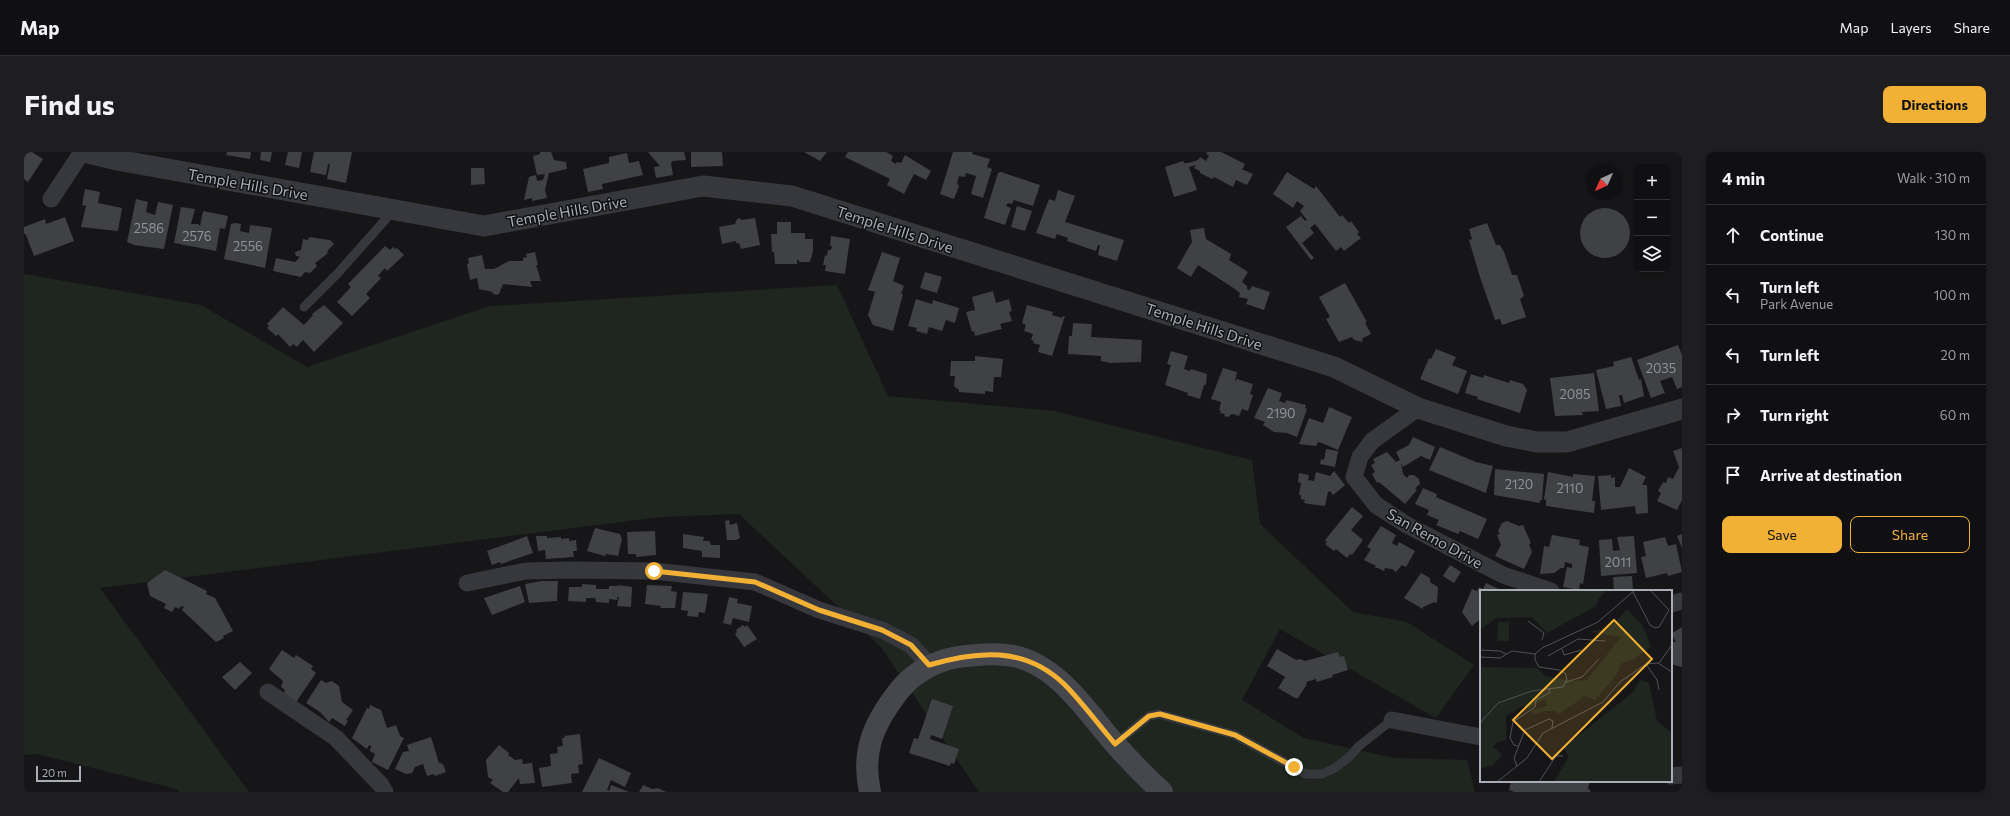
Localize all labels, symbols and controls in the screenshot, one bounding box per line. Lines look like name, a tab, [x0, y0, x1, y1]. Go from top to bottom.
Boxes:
text: Map	[20, 16, 59, 39]
text: Map	[1840, 19, 1868, 36]
text: Layers	[1890, 19, 1932, 36]
text: Share	[1954, 19, 1990, 36]
button: Directions	[1883, 86, 1986, 123]
text: Find us	[24, 87, 115, 121]
north arrow	[1586, 164, 1622, 200]
map controls	[1634, 164, 1670, 272]
button: +	[1634, 164, 1670, 200]
street label: Temple Hills Drive	[187, 165, 310, 203]
text: 4 min	[1722, 168, 1765, 189]
text: Walk · 310 m	[1897, 170, 1970, 186]
street label: Temple Hills Drive	[506, 192, 629, 230]
button: −	[1634, 200, 1670, 236]
street label: Temple Hills Drive	[834, 202, 956, 256]
house number: 2586	[134, 220, 164, 236]
icon: ahead	[1722, 224, 1744, 246]
text: Continue	[1760, 226, 1824, 244]
text: 130 m	[1935, 227, 1970, 243]
house number: 2576	[182, 228, 212, 244]
button: layers	[1634, 236, 1670, 272]
house number: 2556	[233, 238, 263, 254]
text: Turn left	[1760, 278, 1819, 296]
icon: left	[1722, 284, 1744, 306]
text: 100 m	[1934, 287, 1970, 303]
text: Park Avenue	[1760, 296, 1833, 312]
street label: Temple Hills Drive	[1143, 299, 1265, 353]
icon: left	[1722, 344, 1744, 366]
text: Turn left	[1760, 346, 1819, 364]
text: 20 m	[1941, 347, 1970, 363]
house number: 2035	[1646, 360, 1676, 376]
house number: 2085	[1559, 386, 1591, 402]
icon: right	[1722, 404, 1744, 426]
house number: 2190	[1266, 405, 1296, 421]
text: Turn right	[1760, 406, 1829, 424]
text: 60 m	[1940, 407, 1970, 423]
icon: arrive	[1722, 464, 1744, 486]
text: Arrive at destination	[1760, 466, 1902, 484]
house number: 2120	[1505, 476, 1533, 492]
house number: 2110	[1557, 480, 1583, 496]
street label: San Remo Drive	[1384, 504, 1486, 572]
button: Save	[1722, 516, 1842, 553]
button: Share	[1850, 516, 1970, 553]
house number: 2011	[1605, 554, 1631, 570]
route start	[645, 562, 663, 580]
inset map	[1480, 590, 1672, 782]
route end	[1285, 758, 1303, 776]
scale bar	[36, 764, 81, 783]
text: 20 m	[42, 766, 67, 779]

